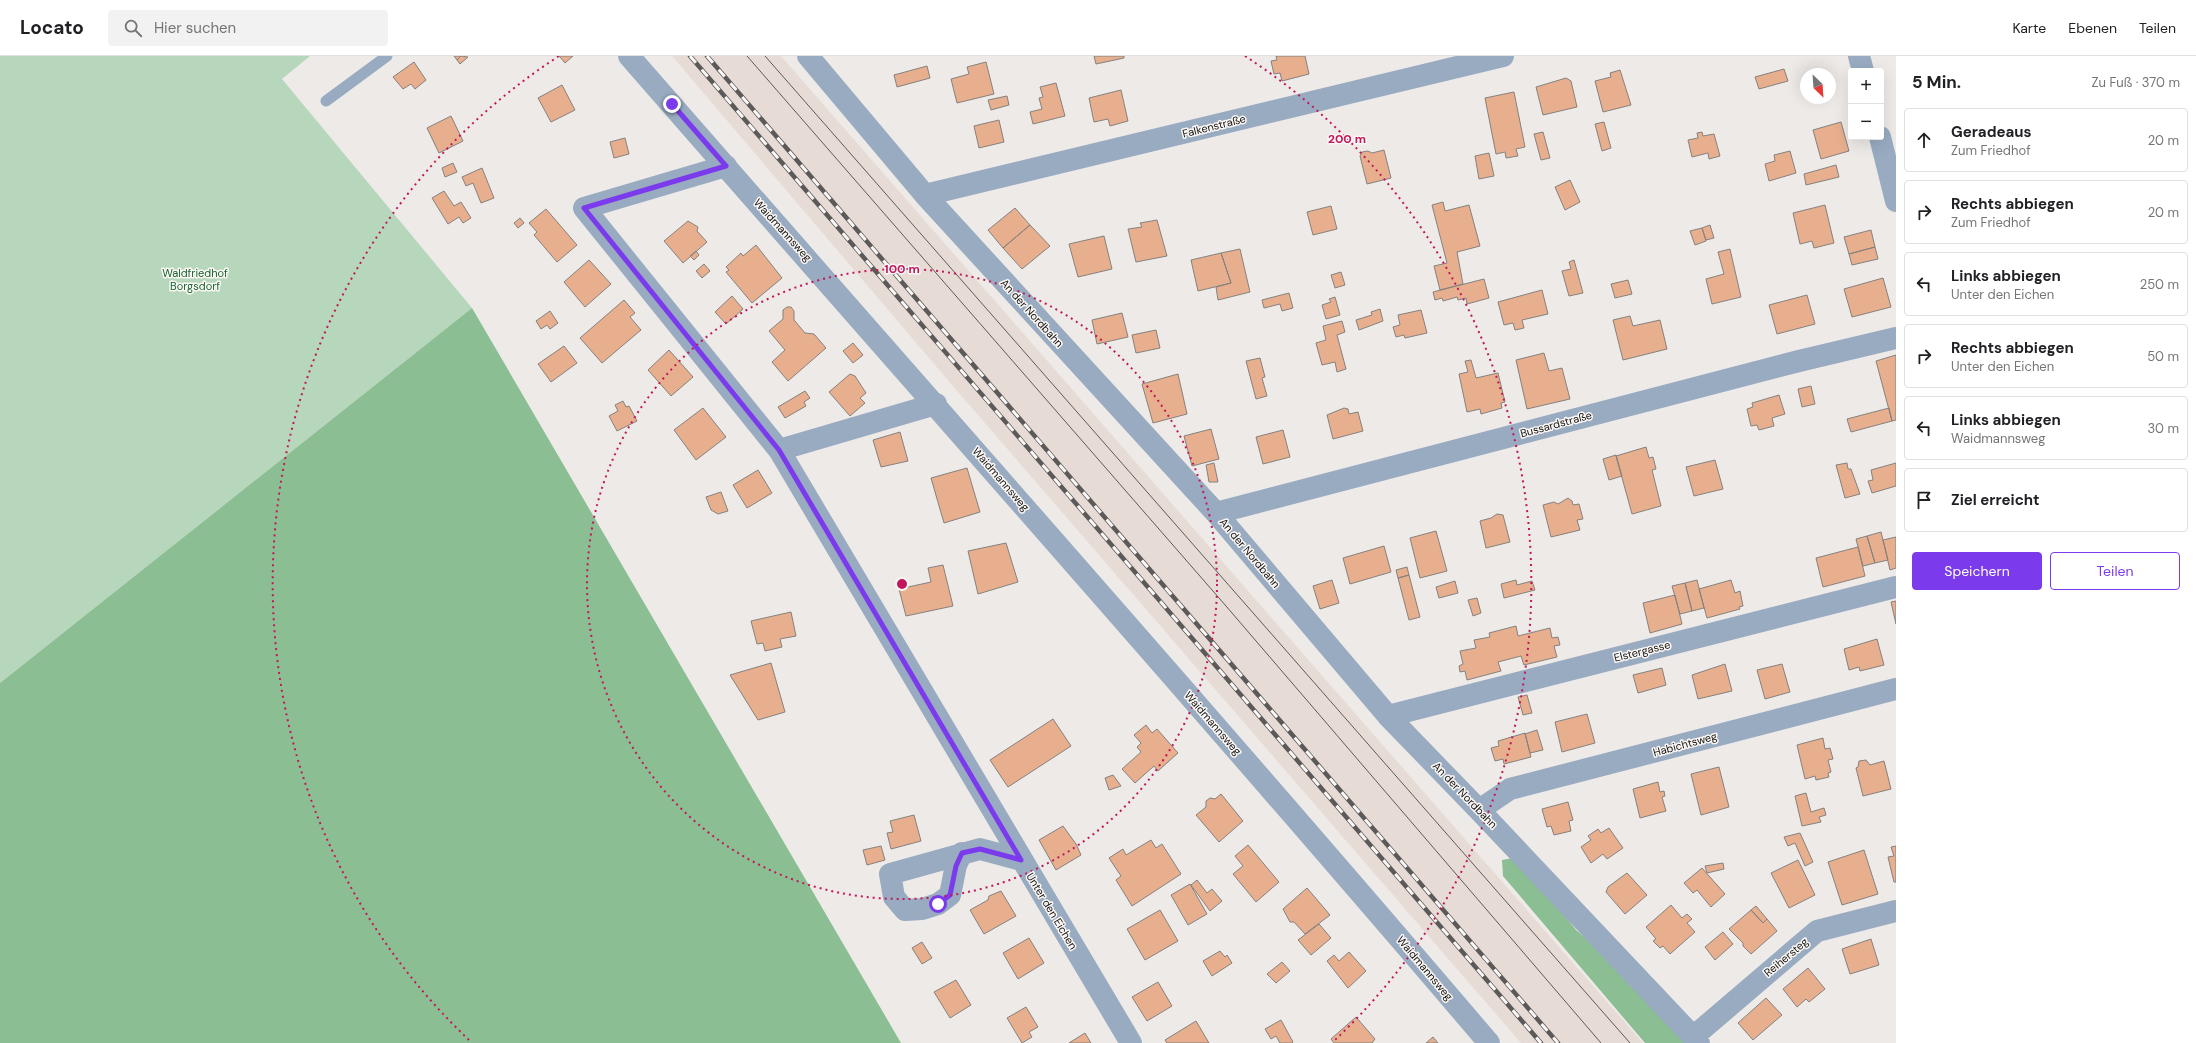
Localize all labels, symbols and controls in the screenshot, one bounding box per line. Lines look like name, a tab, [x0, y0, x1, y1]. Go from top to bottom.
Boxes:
search box	[108, 10, 388, 46]
text: Locato	[20, 15, 84, 40]
icon: search	[122, 17, 144, 39]
text: Hier suchen	[154, 18, 236, 38]
text: Karte	[2012, 19, 2046, 37]
text: Ebenen	[2068, 19, 2117, 37]
text: Teilen	[2139, 19, 2176, 37]
north arrow	[1800, 68, 1836, 104]
map controls	[1848, 68, 1884, 140]
button: +	[1848, 68, 1884, 104]
text: 5 Min.	[1912, 71, 1961, 93]
text: Zu Fuß · 370 m	[2091, 74, 2180, 91]
route end	[663, 95, 681, 113]
button: −	[1848, 104, 1884, 140]
street label: Falkenstraße	[1181, 111, 1247, 141]
text: Geradeaus	[1951, 122, 2032, 142]
icon: ahead	[1913, 129, 1935, 151]
text: 200 m	[1328, 131, 1366, 147]
text: 20 m	[2148, 132, 2179, 149]
text: Zum Friedhof	[1951, 142, 2031, 159]
text: Rechts abbiegen	[1951, 194, 2074, 214]
street label: Waidmannsweg	[751, 196, 815, 264]
icon: right	[1913, 201, 1935, 223]
text: 20 m	[2148, 204, 2179, 221]
text: Zum Friedhof	[1951, 214, 2031, 231]
text: 100 m	[884, 261, 920, 277]
park label: Waldfriedhof Borgsdorf	[162, 266, 228, 293]
text: Links abbiegen	[1951, 266, 2061, 286]
icon: left	[1913, 273, 1935, 295]
street label: An der Nordbahn	[998, 276, 1066, 350]
text: 250 m	[2140, 276, 2179, 293]
text: Unter den Eichen	[1951, 286, 2054, 303]
text: Rechts abbiegen	[1951, 338, 2074, 358]
icon: right	[1913, 345, 1935, 367]
text: 50 m	[2147, 348, 2179, 365]
text: Unter den Eichen	[1951, 358, 2054, 375]
street label: Bussardstraße	[1519, 408, 1593, 440]
text: Links abbiegen	[1951, 410, 2061, 430]
icon: left	[1913, 417, 1935, 439]
text: 30 m	[2147, 420, 2179, 437]
text: Waidmannsweg	[1951, 430, 2045, 447]
street label: Waidmannsweg	[970, 444, 1032, 514]
icon: arrive	[1913, 489, 1935, 511]
text: Ziel erreicht	[1951, 490, 2040, 510]
street label: An der Nordbahn	[1217, 515, 1283, 591]
button: Speichern	[1912, 552, 2042, 590]
button: Teilen	[2050, 552, 2180, 590]
centre of rings	[895, 577, 909, 591]
street label: Elstergasse	[1612, 637, 1672, 665]
street label: Waidmannsweg	[1182, 688, 1244, 758]
street label: Habichtsweg	[1651, 729, 1719, 759]
street label: An der Nordbahn	[1430, 759, 1500, 831]
street label: Unter den Eichen	[1024, 870, 1080, 952]
route start	[929, 895, 947, 913]
street label: Waidmannsweg	[1394, 933, 1456, 1003]
street label: Reihersteg	[1761, 934, 1811, 980]

